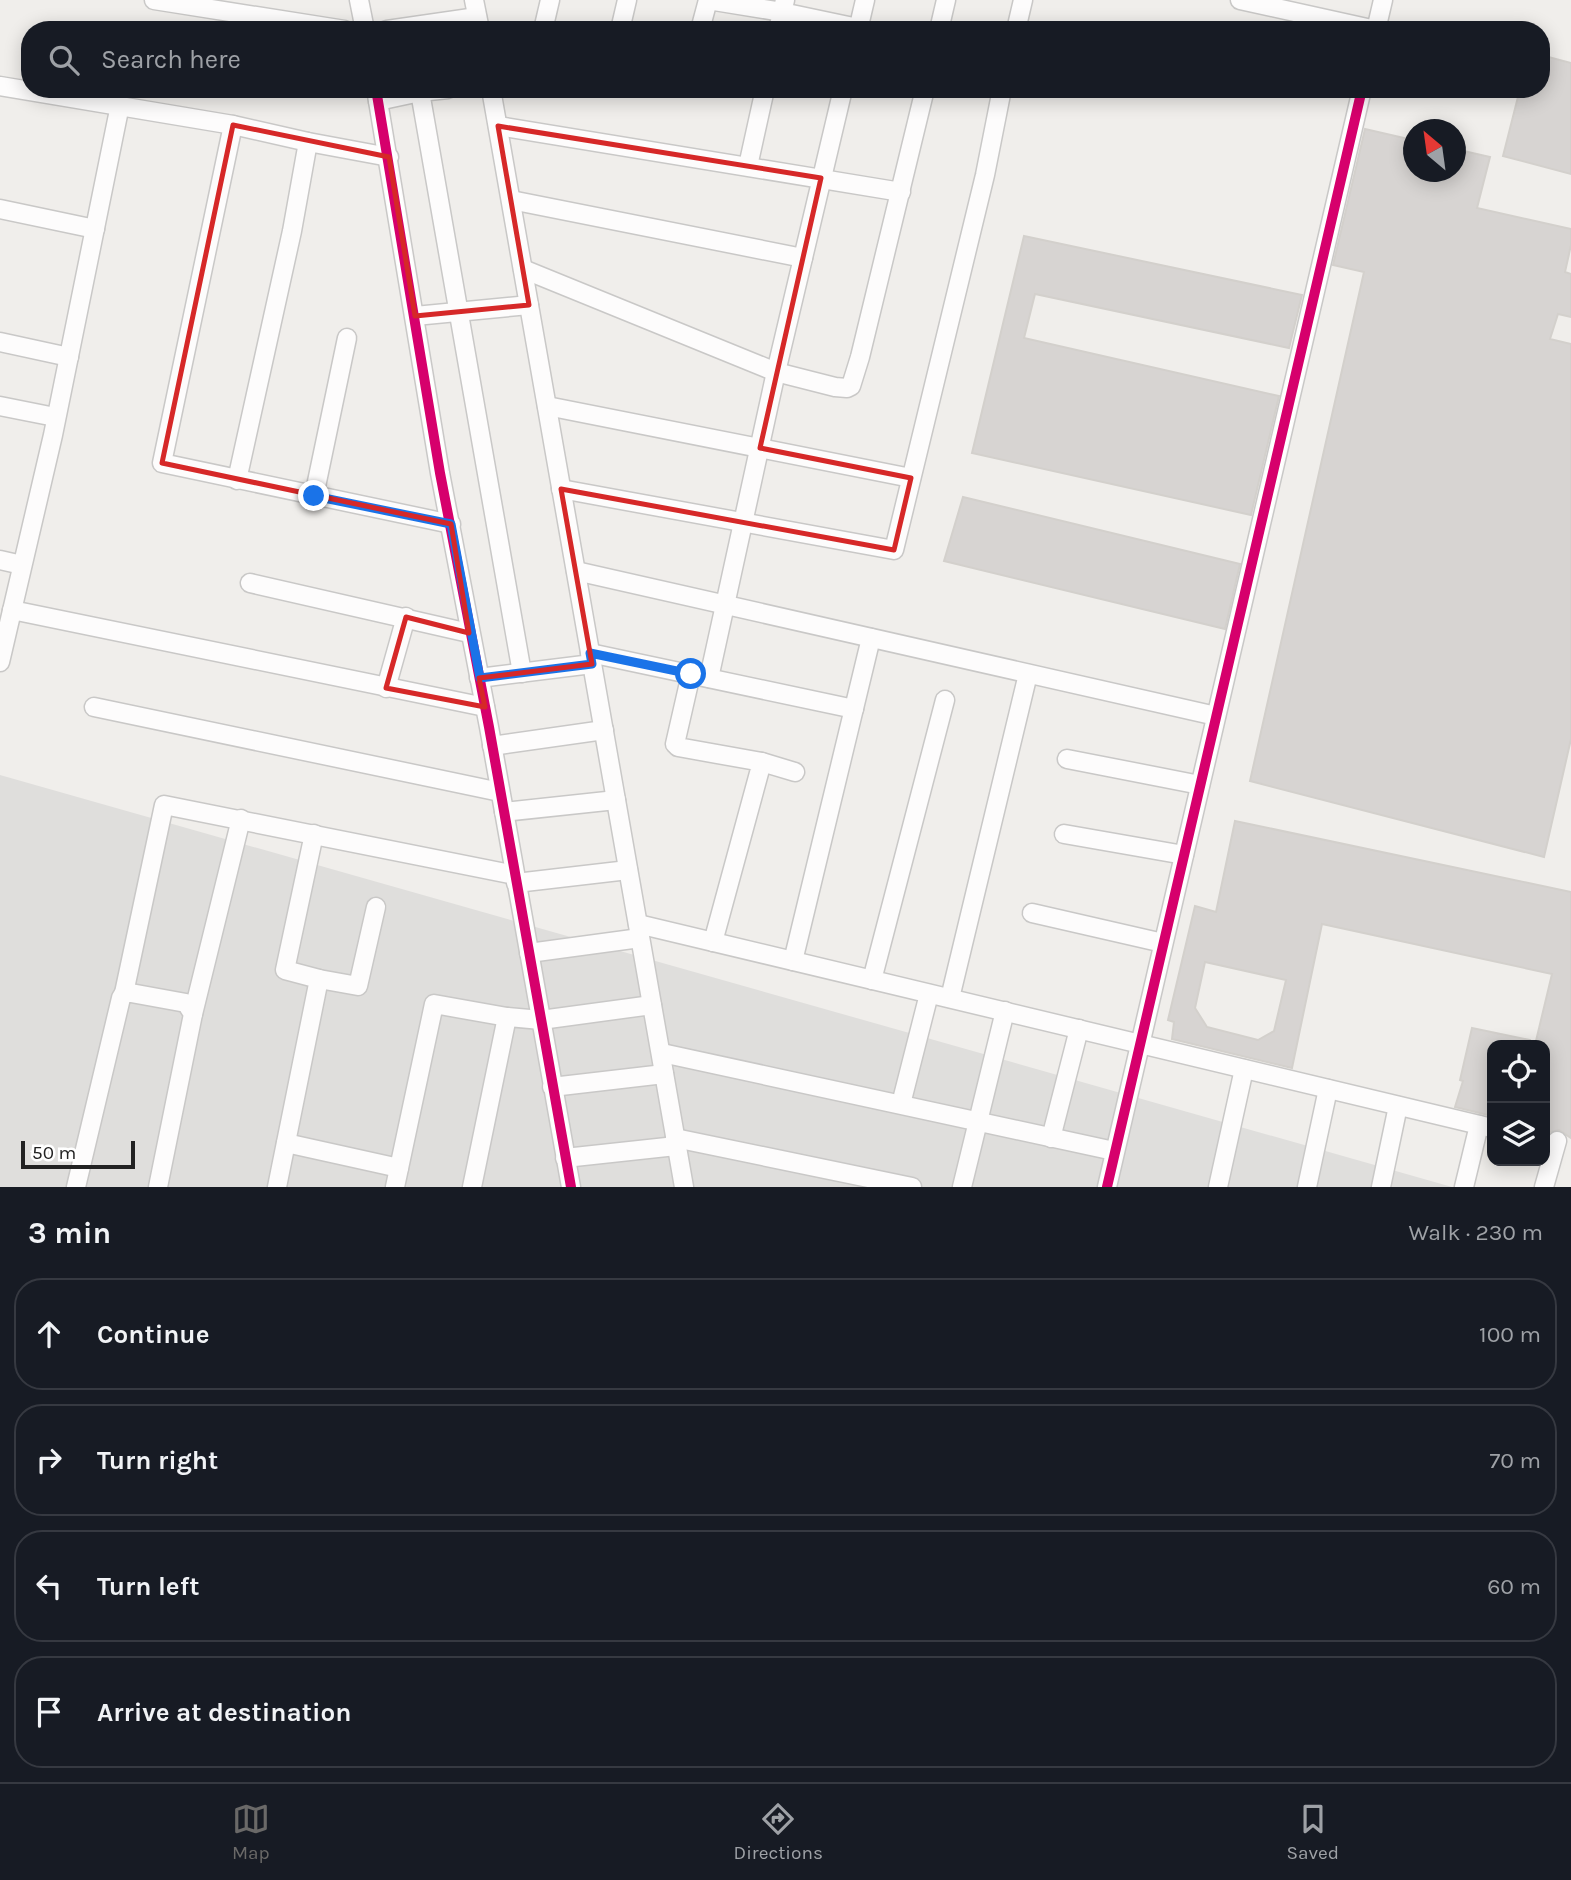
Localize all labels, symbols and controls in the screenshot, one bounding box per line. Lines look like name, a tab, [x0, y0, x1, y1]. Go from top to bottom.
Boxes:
search box	[21, 21, 1550, 98]
icon: search	[45, 41, 83, 79]
text: Search here	[101, 44, 241, 75]
north arrow	[1403, 119, 1466, 182]
route end	[298, 480, 329, 511]
route start	[675, 658, 706, 689]
map controls	[1487, 1040, 1550, 1166]
button: locate	[1487, 1040, 1550, 1103]
button: layers	[1487, 1103, 1550, 1166]
scale bar	[21, 1138, 135, 1170]
text: 50 m	[32, 1142, 76, 1164]
text: 3 min	[28, 1215, 111, 1251]
text: Walk · 230 m	[1409, 1219, 1543, 1246]
icon: ahead	[30, 1315, 68, 1353]
text: Continue	[97, 1319, 209, 1350]
text: 100 m	[1479, 1321, 1541, 1348]
icon: right	[30, 1441, 68, 1479]
text: Turn right	[97, 1445, 218, 1476]
text: 70 m	[1490, 1447, 1541, 1474]
icon: left	[30, 1567, 68, 1605]
text: Turn left	[97, 1571, 199, 1602]
text: 60 m	[1487, 1573, 1541, 1600]
icon: arrive	[30, 1693, 68, 1731]
text: Arrive at destination	[97, 1697, 351, 1728]
tab: Map	[232, 1800, 270, 1864]
tab: Directions	[734, 1800, 823, 1864]
tab: Saved	[1287, 1800, 1339, 1864]

